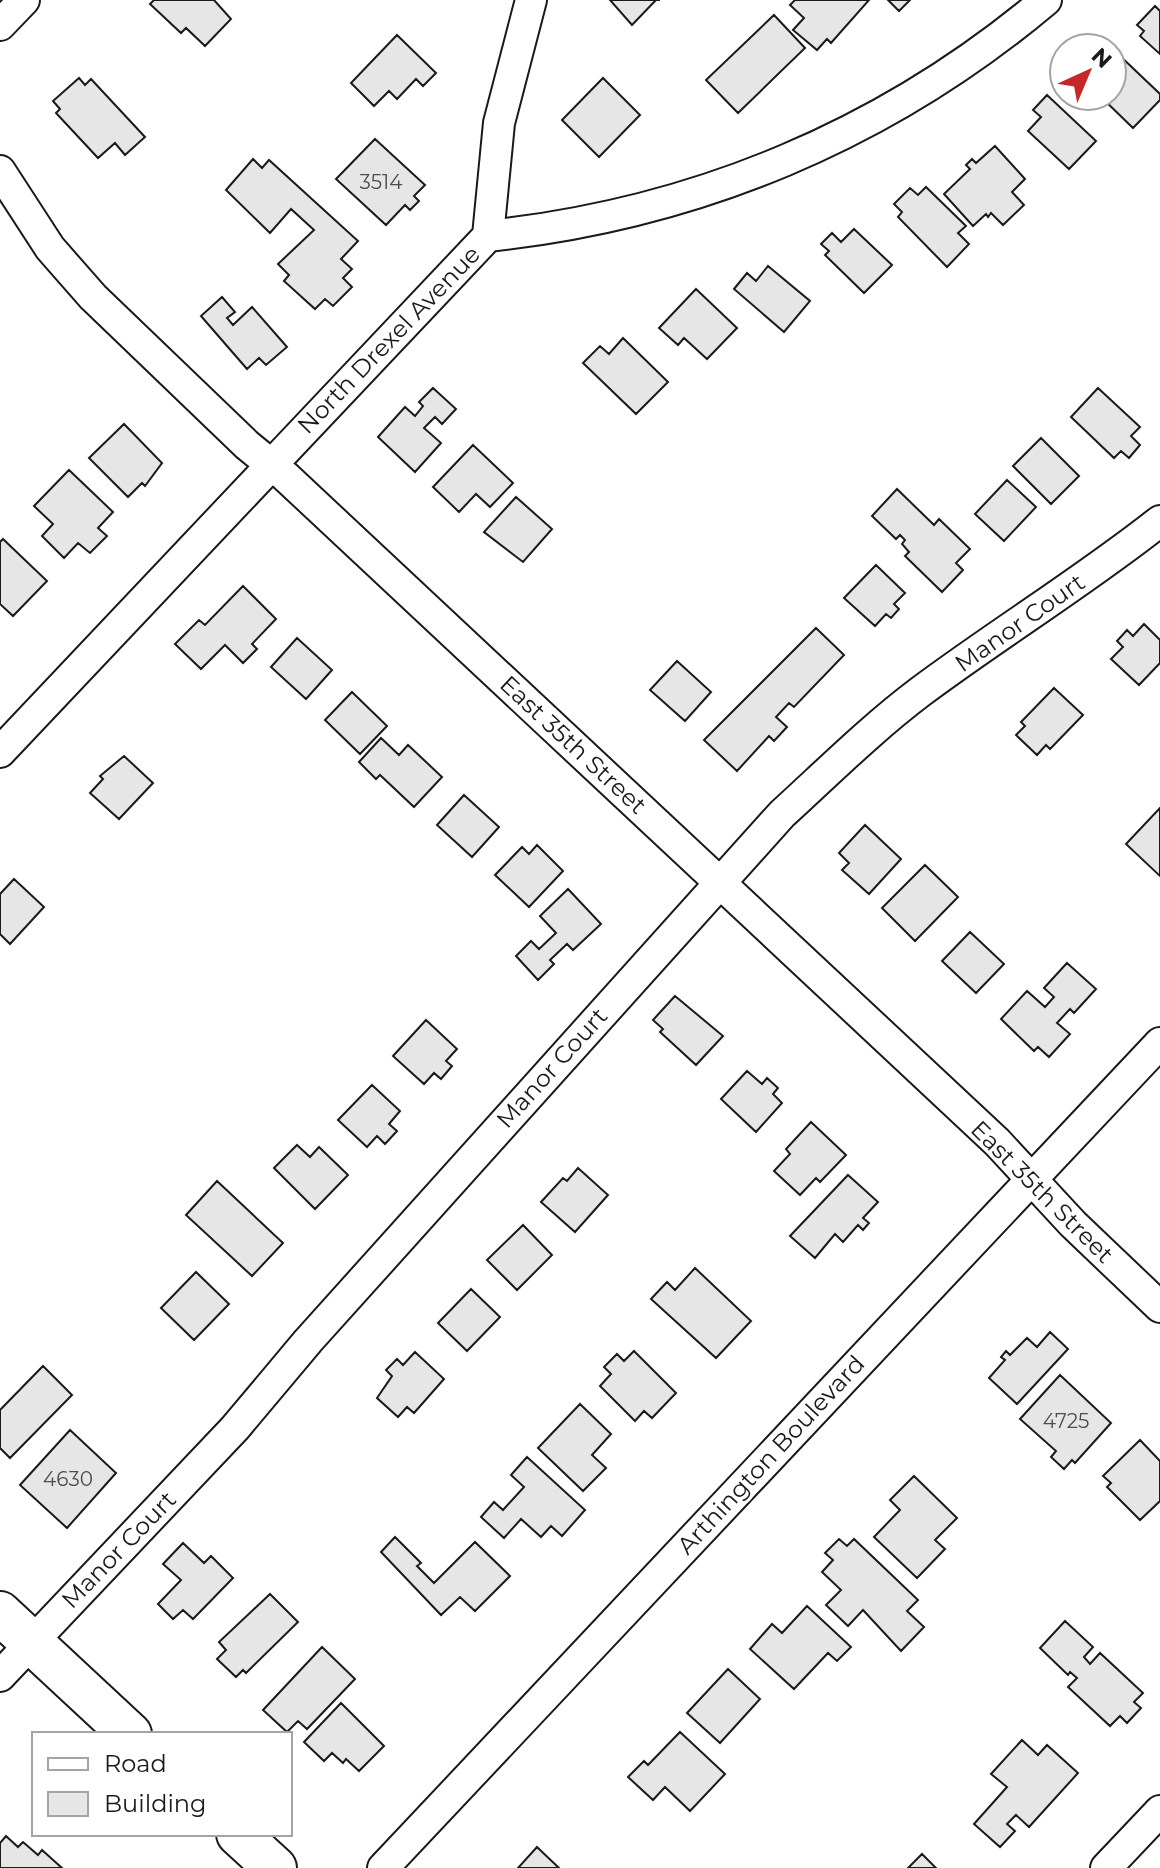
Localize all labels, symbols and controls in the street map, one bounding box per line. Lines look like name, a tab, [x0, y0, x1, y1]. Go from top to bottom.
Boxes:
north arrow	[1048, 32, 1128, 112]
text: N	[1086, 42, 1117, 74]
house number: 3514	[360, 170, 402, 194]
street label: North Drexel Avenue	[291, 240, 486, 440]
street label: Manor Court	[949, 567, 1090, 678]
street label: East 35th Street	[494, 669, 653, 820]
street label: Manor Court	[490, 1001, 613, 1134]
street label: East 35th Street	[965, 1114, 1120, 1269]
street label: Arthington Boulevard	[671, 1349, 870, 1560]
house number: 4725	[1043, 1409, 1089, 1433]
house number: 4630	[43, 1467, 93, 1491]
street label: Manor Court	[56, 1485, 182, 1614]
legend	[32, 1732, 292, 1836]
text: Road	[104, 1749, 167, 1778]
text: Building	[104, 1789, 207, 1818]

